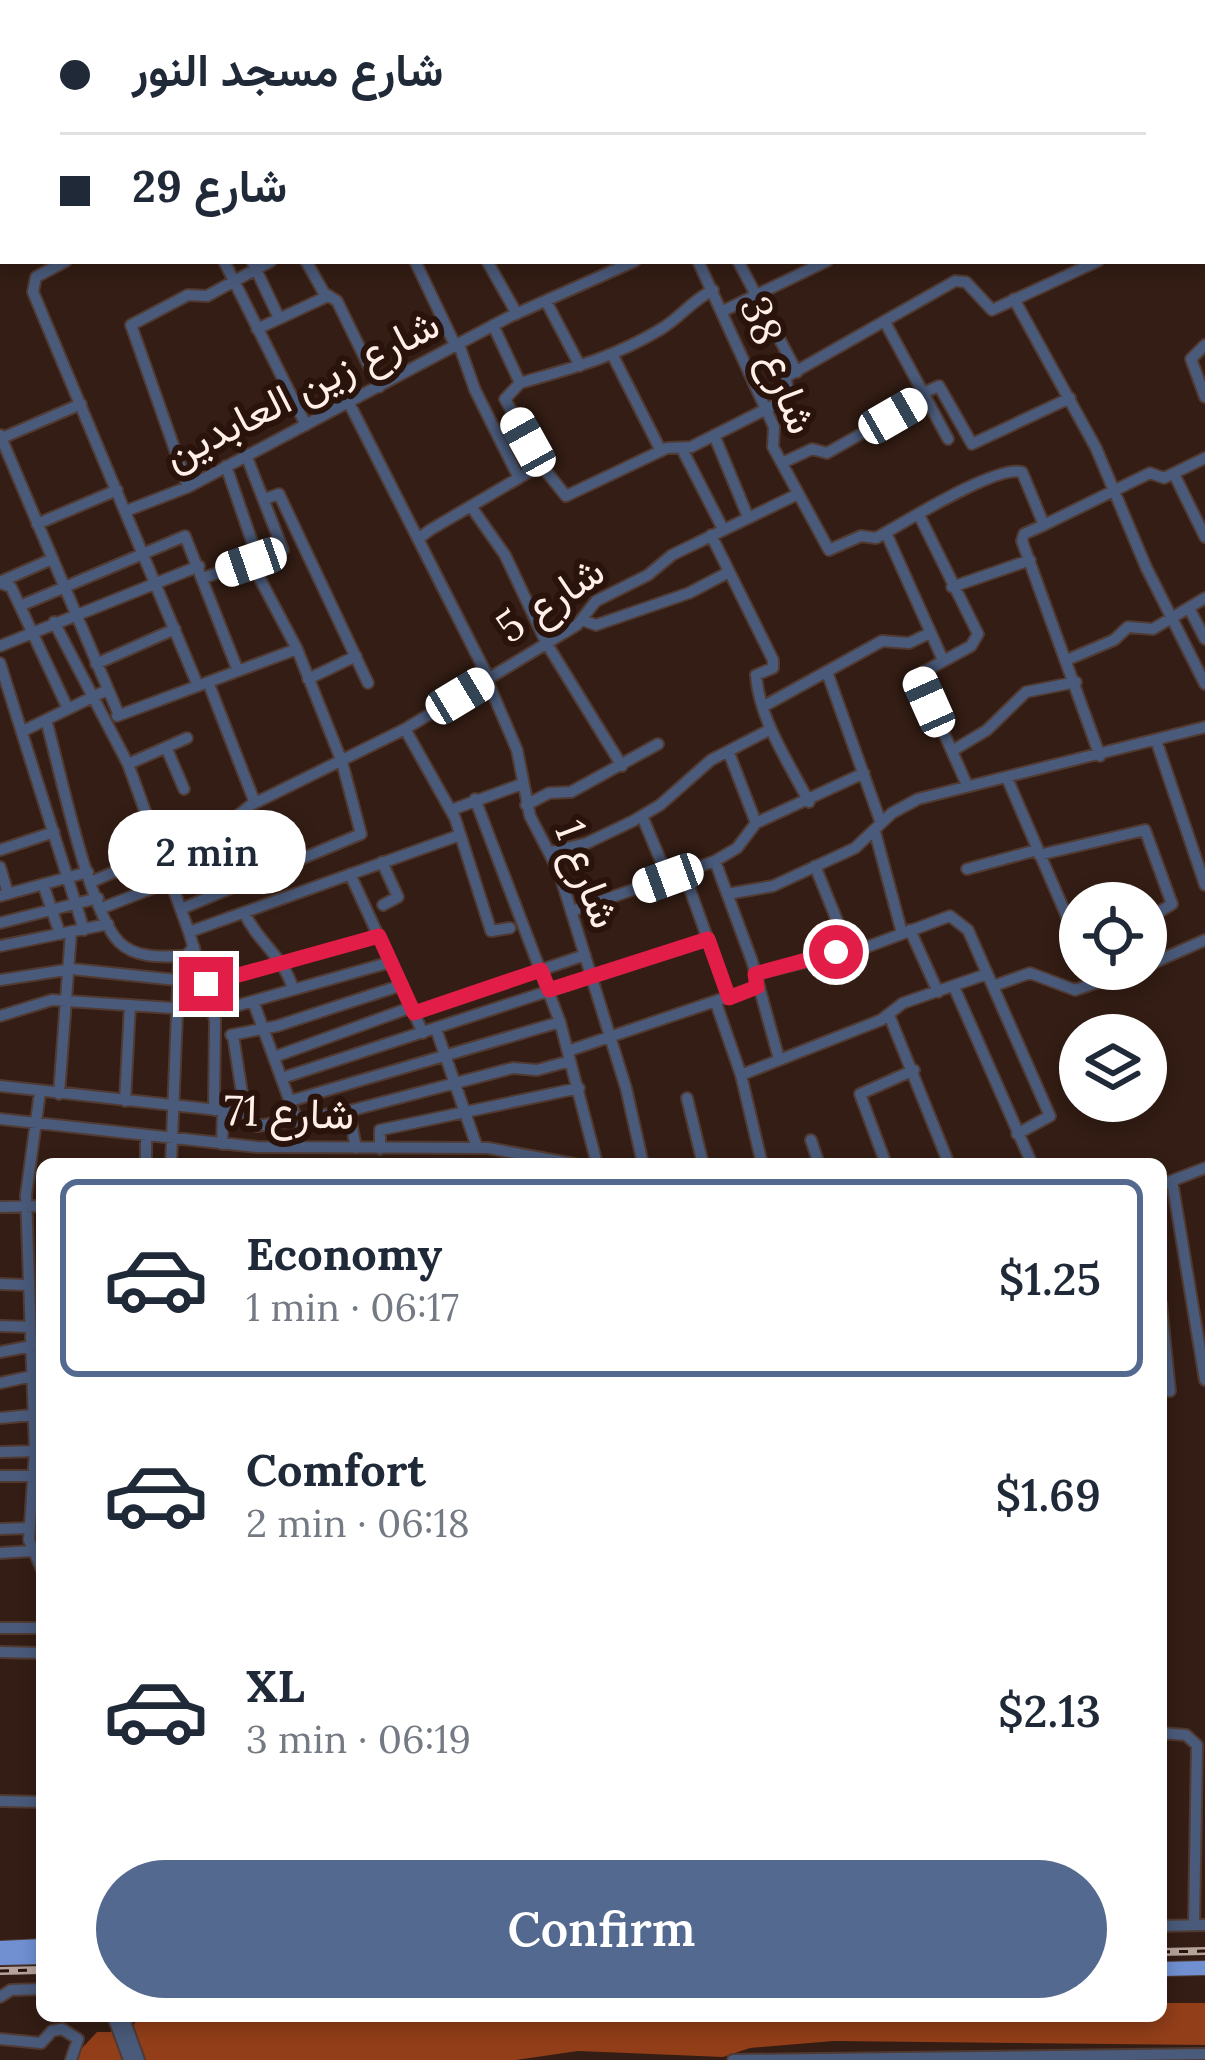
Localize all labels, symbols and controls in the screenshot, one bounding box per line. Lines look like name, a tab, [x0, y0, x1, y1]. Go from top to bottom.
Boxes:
text: شارع مسجد النور	[132, 41, 444, 98]
text: شارع 29	[132, 157, 287, 214]
street label: شارع 38	[726, 289, 830, 442]
street label: شارع زين العابدين	[154, 296, 449, 483]
car	[853, 382, 933, 450]
car	[495, 402, 561, 482]
car	[211, 533, 291, 591]
street label: شارع 5	[486, 544, 615, 656]
car	[420, 662, 500, 730]
car	[898, 662, 960, 742]
callout: 2 min	[107, 810, 305, 894]
street label: شارع 1	[541, 813, 633, 936]
text: 2 min	[155, 827, 259, 877]
car	[628, 849, 708, 907]
map controls	[1059, 882, 1167, 1122]
button: locate	[1059, 882, 1167, 990]
route start	[809, 925, 863, 979]
route end	[179, 957, 233, 1011]
button: layers	[1059, 1014, 1167, 1122]
street label: شارع 71	[223, 1083, 355, 1143]
icon: car	[102, 1224, 210, 1332]
text: Economy	[246, 1225, 442, 1282]
text: $1.25	[999, 1250, 1101, 1307]
text: 1 min · 06:17	[246, 1282, 459, 1332]
icon: car	[102, 1440, 210, 1548]
text: Comfort	[246, 1441, 426, 1498]
text: $1.69	[995, 1466, 1101, 1523]
text: 2 min · 06:18	[246, 1498, 470, 1548]
icon: car	[102, 1656, 210, 1764]
text: XL	[246, 1657, 305, 1714]
text: $2.13	[998, 1682, 1101, 1739]
text: 3 min · 06:19	[246, 1714, 471, 1764]
button: Confirm	[96, 1860, 1107, 1998]

